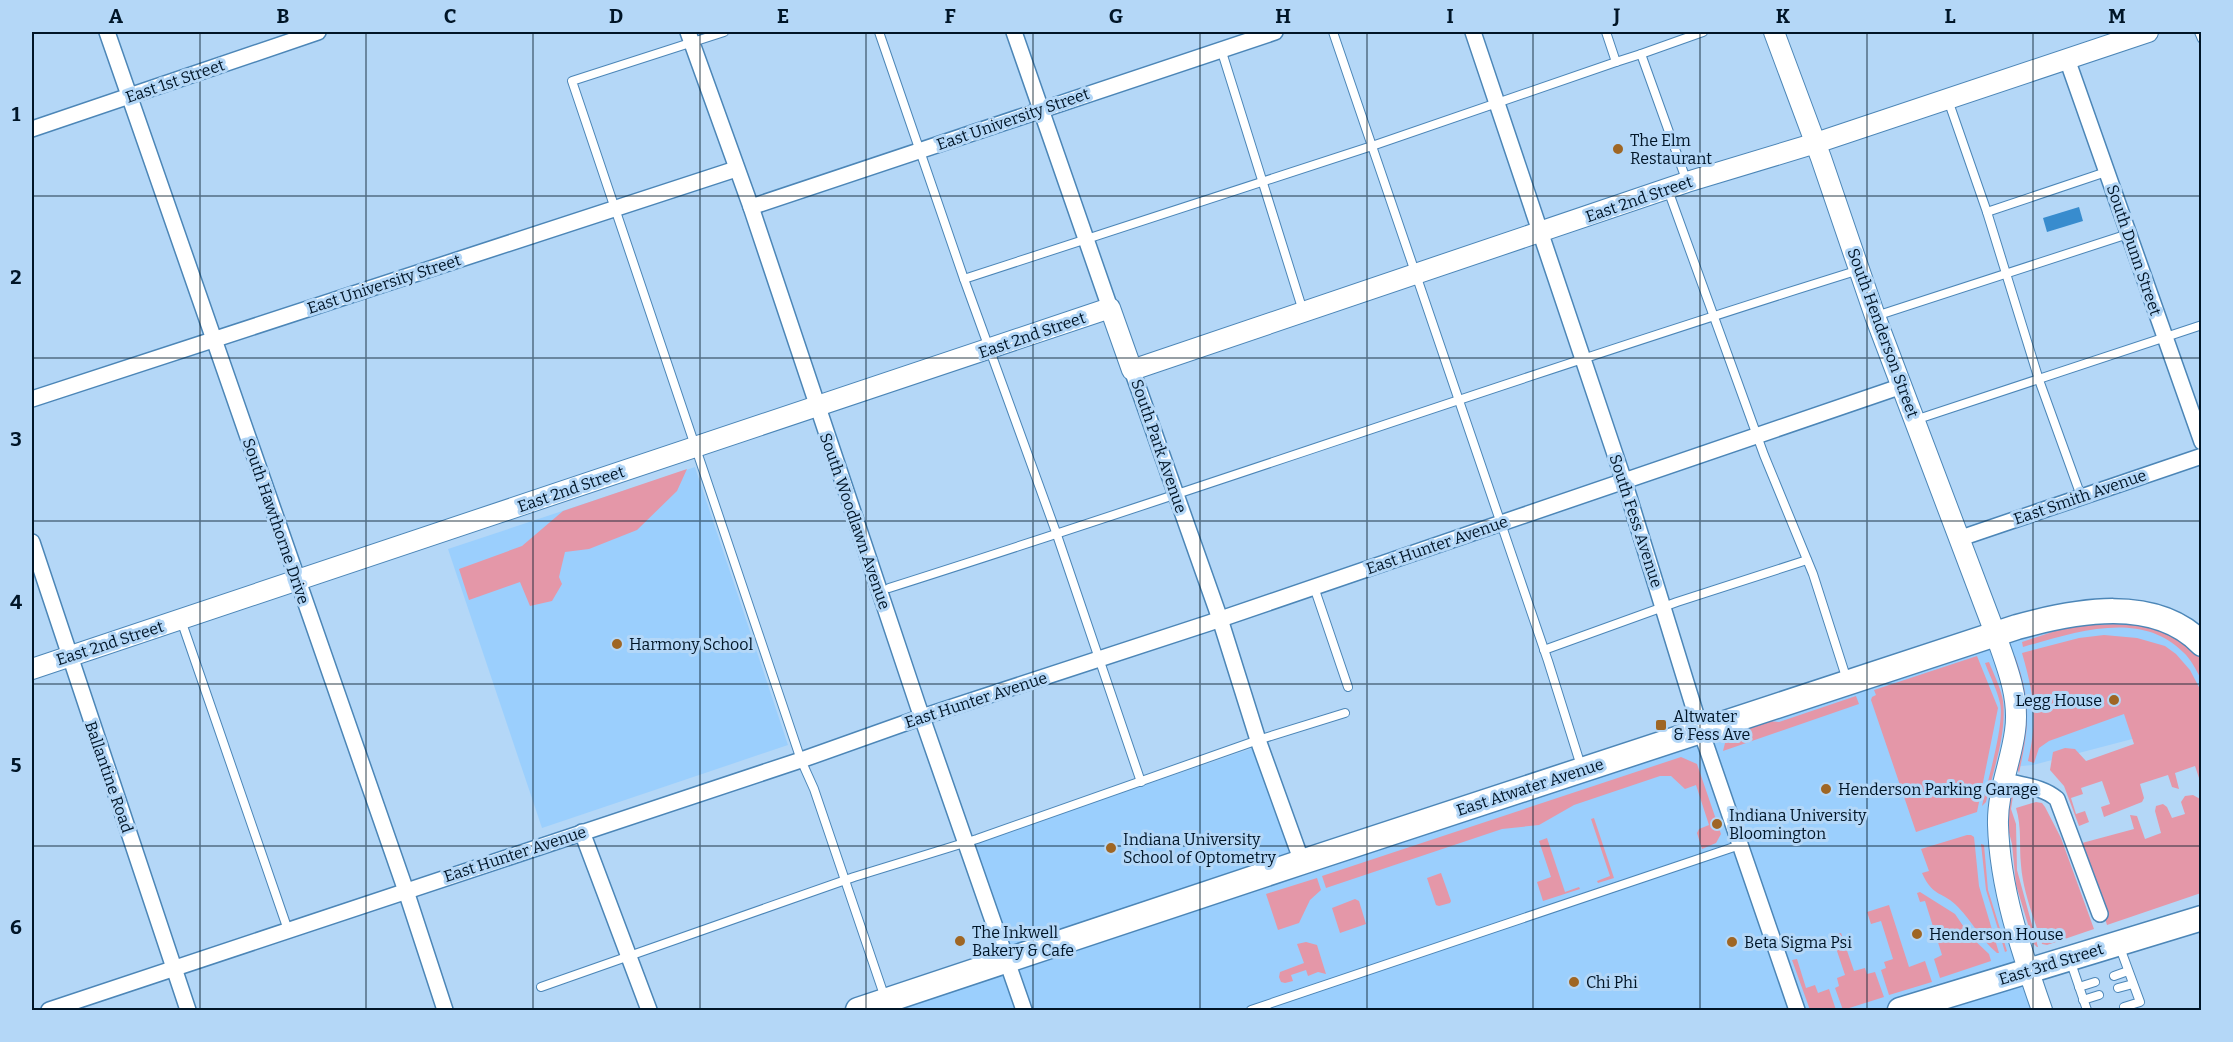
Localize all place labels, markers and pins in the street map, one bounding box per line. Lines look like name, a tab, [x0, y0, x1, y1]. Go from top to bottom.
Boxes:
place label: The Elm Restaurant	[1630, 131, 1712, 168]
marker: The Elm Restaurant	[1611, 142, 1625, 156]
place label: Harmony School	[629, 635, 754, 654]
marker: Harmony School	[610, 637, 624, 651]
place label: Legg House	[2015, 691, 2102, 710]
marker: Legg House	[2107, 693, 2121, 707]
place label: Altwater & Fess Ave	[1673, 707, 1750, 744]
marker: Altwater & Fess Ave	[1654, 718, 1668, 732]
place label: Henderson Parking Garage	[1838, 780, 2038, 799]
marker: Henderson Parking Garage	[1819, 782, 1833, 796]
place label: Indiana University Bloomington	[1729, 806, 1867, 843]
marker: Indiana University Bloomington	[1710, 817, 1724, 831]
place label: Indiana University School of Optometry	[1123, 830, 1276, 867]
marker: Indiana University School of Optometry	[1104, 841, 1118, 855]
place label: The Inkwell Bakery & Cafe	[972, 923, 1074, 960]
place label: Henderson House	[1929, 925, 2064, 944]
marker: Henderson House	[1910, 927, 1924, 941]
place label: Beta Sigma Psi	[1744, 933, 1852, 952]
marker: The Inkwell Bakery & Cafe	[953, 934, 967, 948]
marker: Beta Sigma Psi	[1725, 935, 1739, 949]
place label: Chi Phi	[1586, 973, 1638, 992]
marker: Chi Phi	[1567, 975, 1581, 989]

